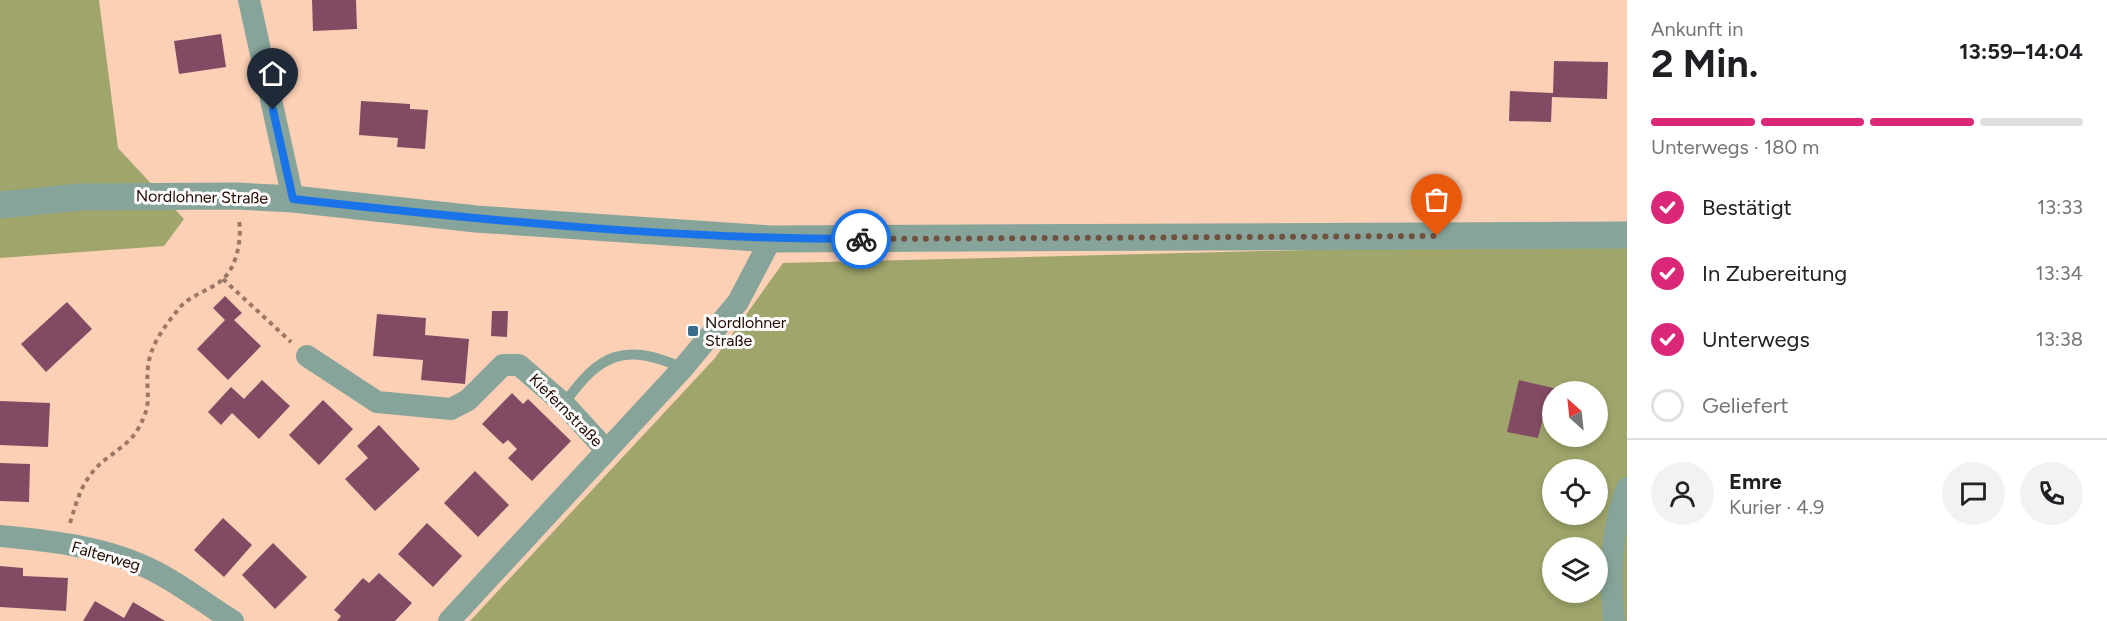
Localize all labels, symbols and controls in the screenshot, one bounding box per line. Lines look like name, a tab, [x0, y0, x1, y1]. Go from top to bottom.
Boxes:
text: Ankunft in	[1651, 17, 1743, 41]
text: 13:59–14:04	[1959, 38, 2083, 65]
text: 2 Min.	[1651, 40, 1758, 87]
pin	[247, 48, 298, 110]
icon: home	[256, 57, 289, 90]
text: Unterwegs · 180 m	[1651, 135, 1819, 159]
pin	[1411, 174, 1462, 236]
icon: bag	[1420, 183, 1453, 216]
street label: Nordlohner Straße	[136, 186, 269, 208]
icon: check	[1651, 191, 1684, 224]
text: Bestätigt	[1702, 194, 1792, 221]
text: 13:33	[2037, 195, 2083, 219]
courier	[831, 209, 891, 269]
icon: bike	[845, 223, 878, 256]
icon: check	[1651, 257, 1684, 290]
text: In Zubereitung	[1702, 260, 1847, 287]
text: 13:34	[2036, 261, 2083, 285]
place label: Nordlohner Straße	[705, 313, 787, 350]
icon: check	[1651, 323, 1684, 356]
marker: Nordlohner Straße	[686, 324, 700, 338]
text: Unterwegs	[1702, 326, 1810, 353]
text: 13:38	[2036, 327, 2083, 351]
street label: Kiefernstraße	[525, 369, 607, 451]
north arrow	[1542, 381, 1608, 447]
map controls	[1542, 381, 1608, 603]
text: Geliefert	[1702, 392, 1789, 419]
button: locate	[1542, 459, 1608, 525]
button: person	[1651, 462, 1714, 525]
button: chat	[1942, 462, 2005, 525]
button: phone	[2020, 462, 2083, 525]
text: Emre	[1729, 468, 1782, 495]
text: Kurier · 4.9	[1729, 495, 1824, 519]
street label: Falterweg	[69, 537, 143, 575]
button: layers	[1542, 537, 1608, 603]

